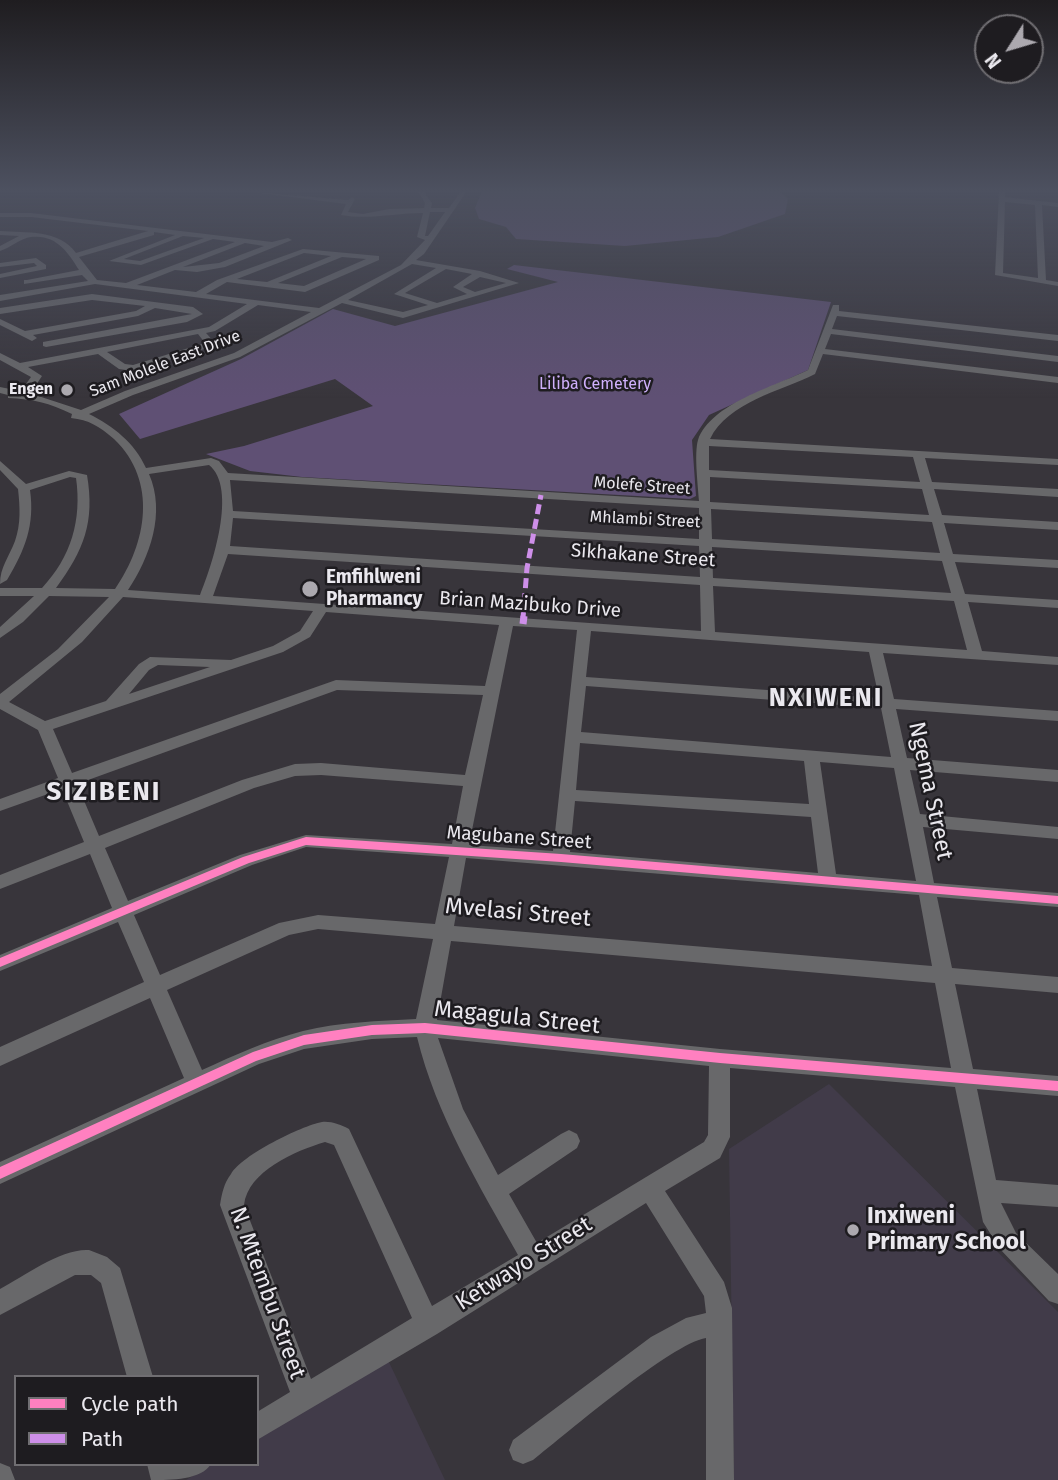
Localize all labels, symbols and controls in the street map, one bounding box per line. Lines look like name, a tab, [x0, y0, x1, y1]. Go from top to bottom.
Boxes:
north arrow	[974, 14, 1044, 84]
text: N	[980, 49, 1006, 73]
street label: Sam Molele East Drive	[87, 326, 243, 402]
park label: Liliba Cemetery	[539, 375, 651, 395]
place label: Engen	[9, 380, 53, 400]
marker: Engen	[59, 382, 75, 398]
street label: Molefe Street	[593, 473, 691, 499]
street label: Mhlambi Street	[589, 508, 701, 532]
street label: Sikhakane Street	[570, 540, 716, 572]
place label: Emfihlweni Pharmancy	[326, 567, 422, 611]
marker: Emfihlweni Pharmancy	[300, 579, 320, 599]
street label: Brian Mazibuko Drive	[438, 587, 622, 623]
district label: NXIWENI	[770, 683, 882, 715]
street label: Ngema Street	[902, 719, 958, 863]
district label: SIZIBENI	[48, 777, 160, 809]
street label: Magubane Street	[446, 822, 592, 854]
street label: Mvelasi Street	[444, 893, 592, 933]
street label: Magagula Street	[433, 996, 601, 1040]
street label: N. Mtembu Street	[223, 1203, 311, 1383]
place label: Inxiweni Primary School	[867, 1203, 1026, 1257]
street label: Ketwayo Street	[451, 1211, 597, 1317]
marker: Inxiweni Primary School	[845, 1222, 861, 1238]
legend	[14, 1375, 259, 1466]
text: Cycle path	[81, 1391, 179, 1417]
text: Path	[81, 1426, 123, 1452]

